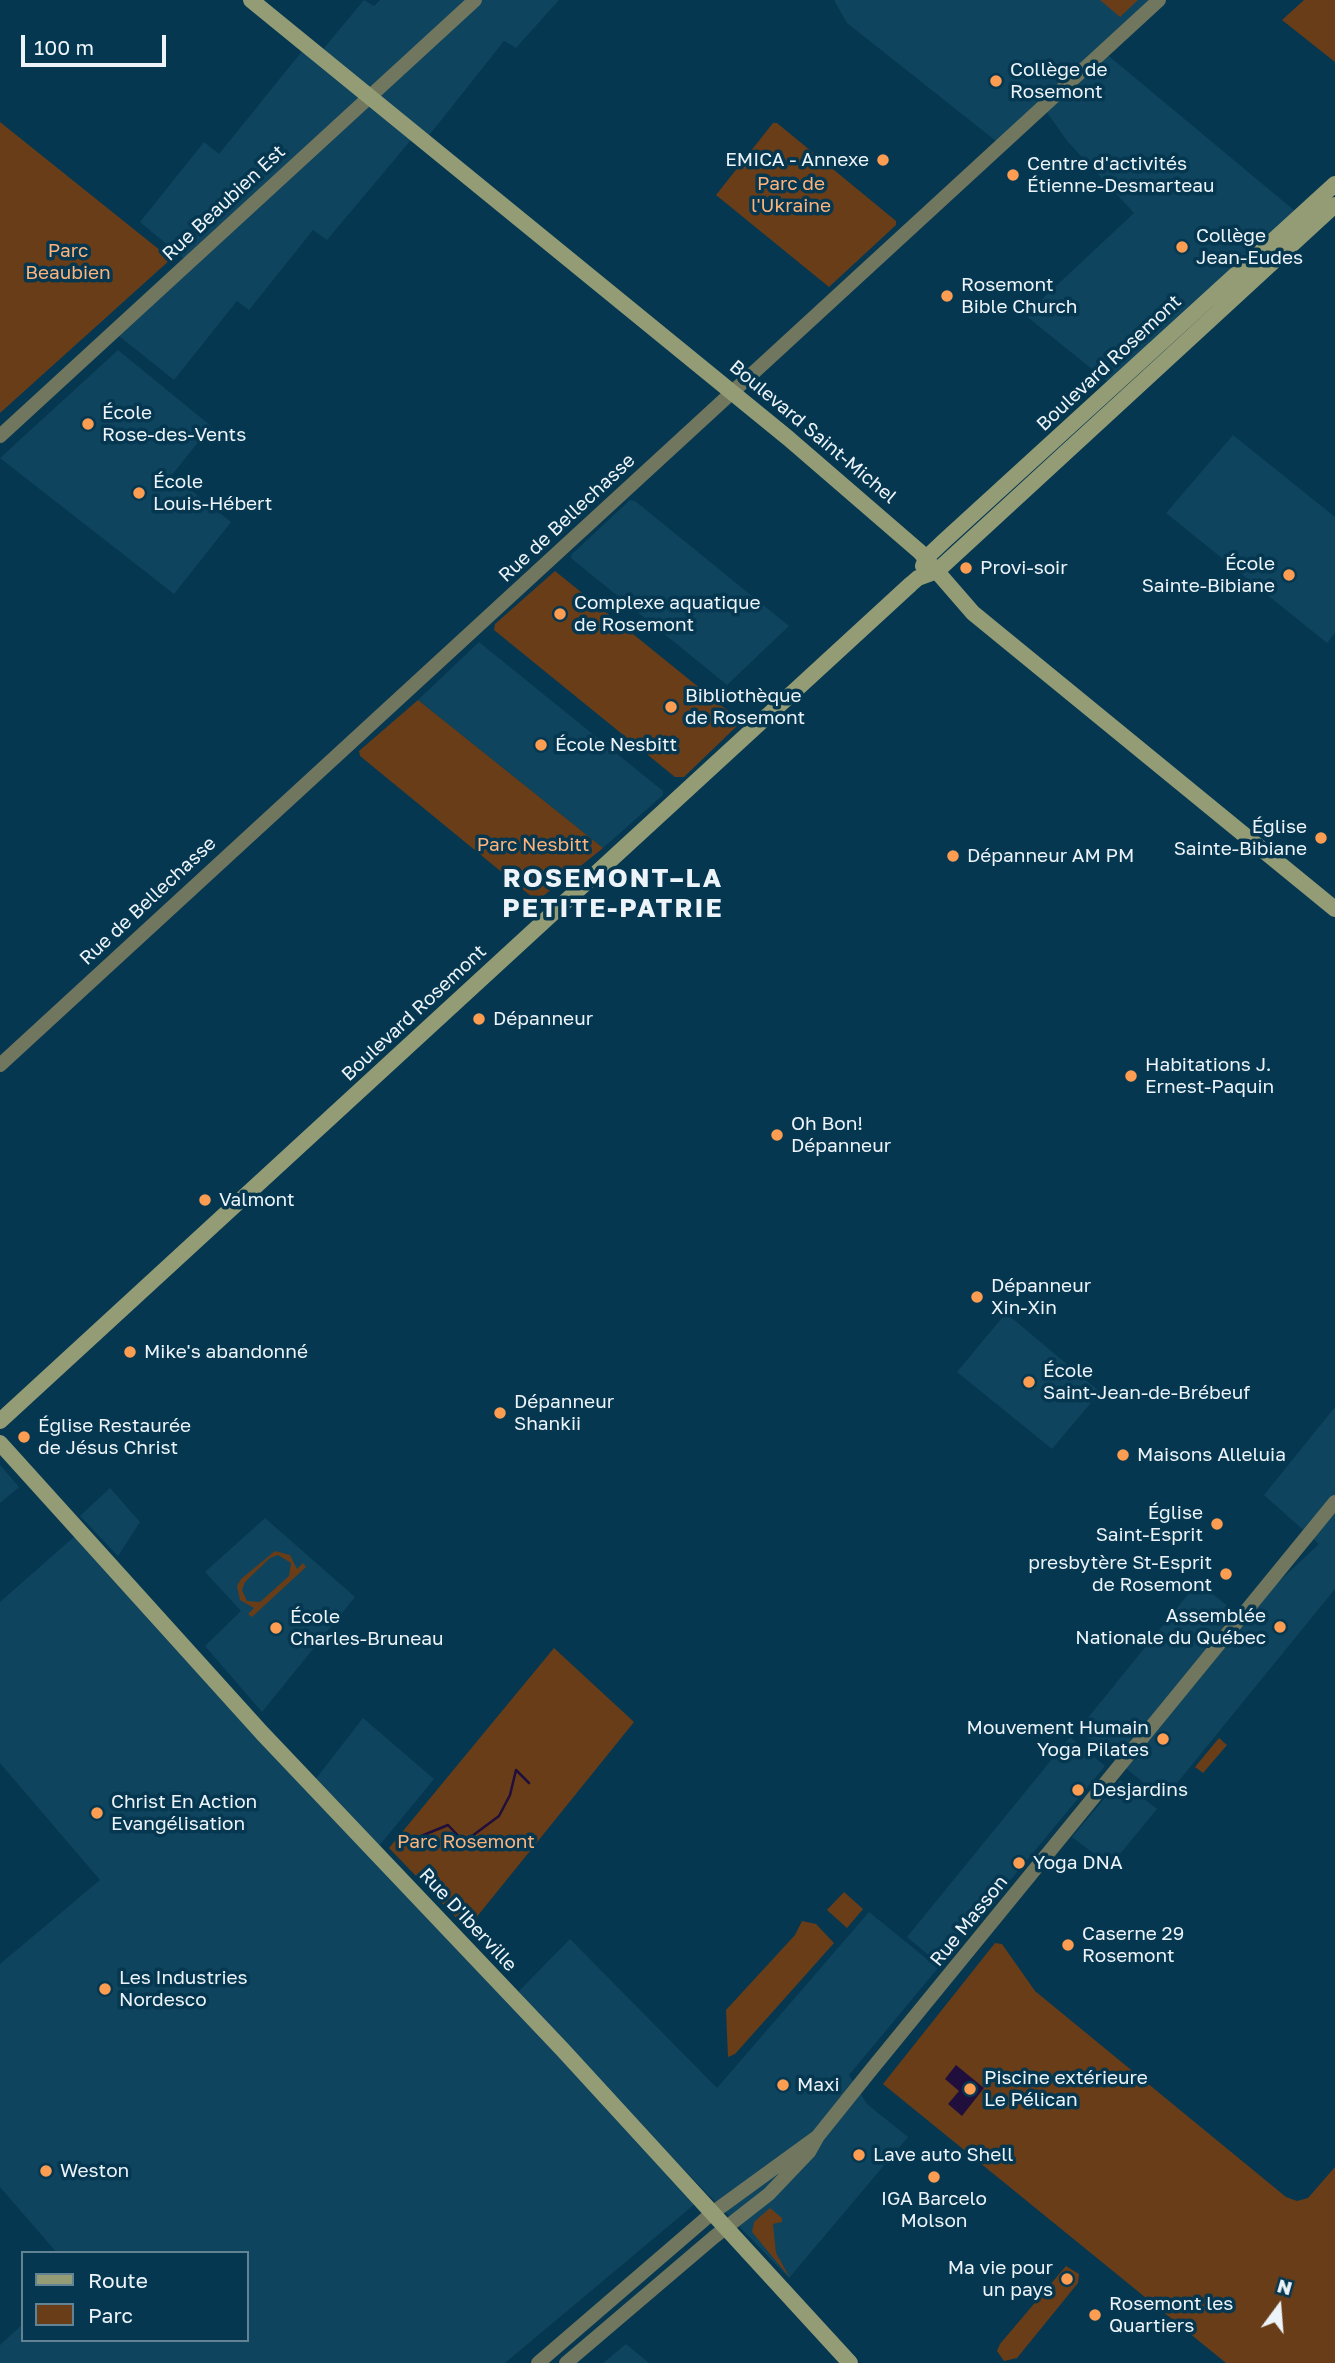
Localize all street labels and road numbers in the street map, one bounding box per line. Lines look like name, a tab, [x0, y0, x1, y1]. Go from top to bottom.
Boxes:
street label: Rue Beaubien Est	[158, 140, 290, 266]
street label: Boulevard Rosemont	[1032, 290, 1186, 436]
street label: Boulevard Saint-Michel	[725, 355, 901, 509]
street label: Rue de Bellechasse	[494, 449, 640, 587]
street label: Rue de Bellechasse	[75, 832, 221, 970]
street label: Boulevard Rosemont	[337, 940, 491, 1086]
street label: Rue D'Iberville	[414, 1864, 522, 1976]
street label: Rue Masson	[925, 1871, 1013, 1971]

